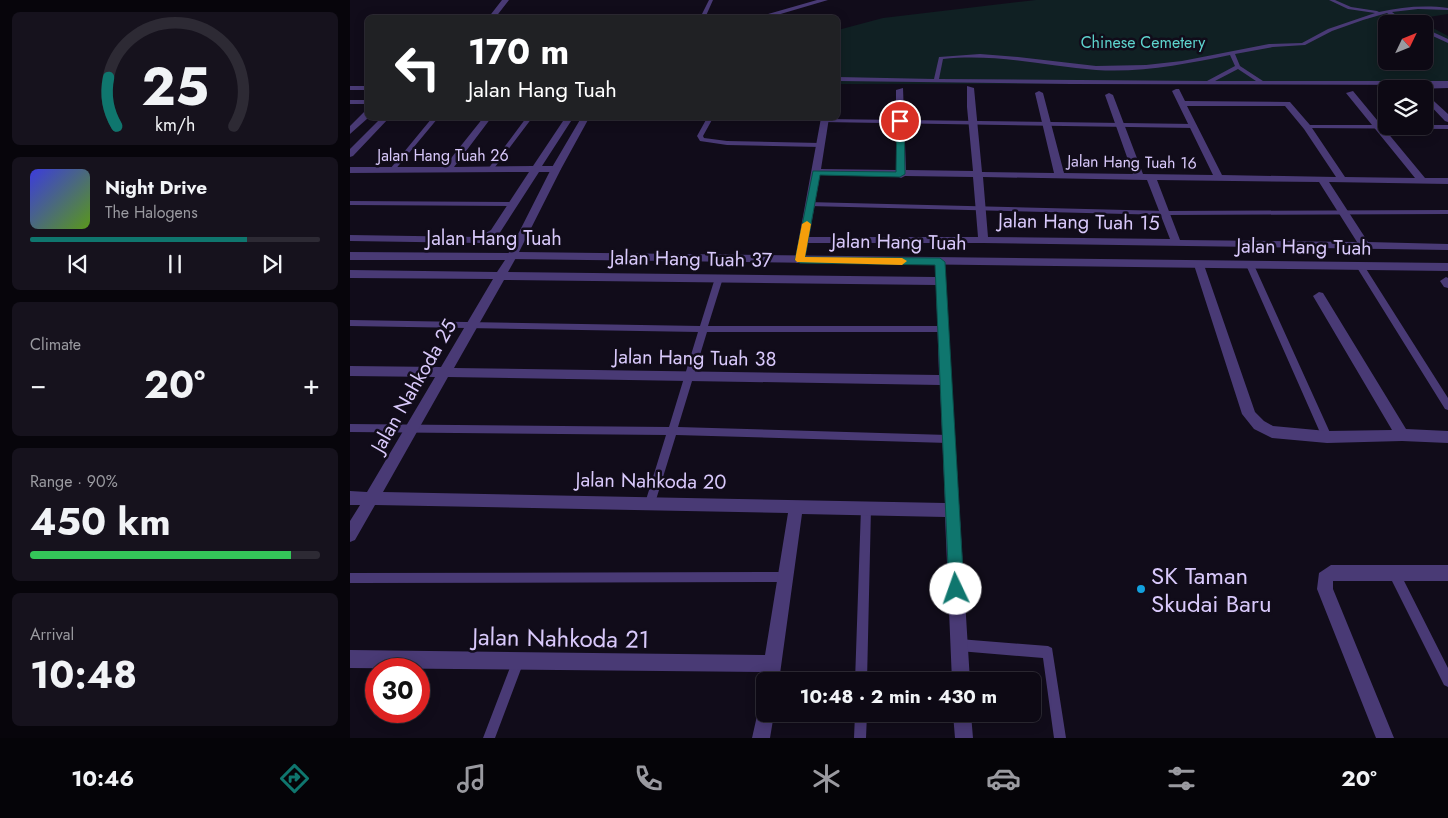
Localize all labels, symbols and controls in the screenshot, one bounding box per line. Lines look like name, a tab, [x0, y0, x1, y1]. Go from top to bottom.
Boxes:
north arrow	[1378, 15, 1432, 70]
map controls	[1378, 15, 1433, 135]
text: 170 m	[468, 27, 569, 77]
park label: Chinese Cemetery	[1081, 31, 1206, 54]
icon: left	[385, 35, 450, 100]
text: 25	[141, 49, 209, 125]
text: Jalan Hang Tuah	[468, 73, 617, 105]
button: layers	[1378, 80, 1433, 135]
pin	[879, 100, 921, 142]
icon: arrive	[886, 107, 914, 135]
text: km/h	[155, 112, 195, 138]
street label: Jalan Hang Tuah 26	[375, 144, 509, 167]
street label: Jalan Hang Tuah 16	[1065, 149, 1197, 175]
text: Night Drive	[105, 174, 207, 201]
text: The Halogens	[105, 201, 198, 224]
street label: Jalan Hang Tuah 15	[995, 206, 1160, 238]
street label: Jalan Hang Tuah	[423, 224, 562, 253]
street label: Jalan Hang Tuah	[828, 226, 967, 258]
street label: Jalan Hang Tuah	[1233, 231, 1372, 263]
street label: Jalan Hang Tuah 37	[607, 243, 773, 275]
icon: previous	[64, 250, 92, 278]
icon: pause	[161, 250, 189, 278]
icon: next	[258, 250, 286, 278]
street label: Jalan Nahkoda 25	[362, 314, 464, 461]
text: Climate	[30, 333, 81, 356]
street label: Jalan Hang Tuah 38	[610, 342, 777, 374]
text: 20°	[144, 357, 205, 412]
text: −	[30, 364, 47, 405]
text: +	[303, 364, 320, 405]
street label: Jalan Nahkoda 20	[572, 465, 727, 497]
text: Range · 90%	[30, 470, 118, 493]
text: 450 km	[30, 494, 171, 549]
place label: SK Taman Skudai Baru	[1151, 558, 1272, 621]
position arrow	[929, 562, 981, 614]
marker: SK Taman Skudai Baru	[1135, 583, 1147, 595]
street label: Jalan Nahkoda 21	[469, 619, 650, 657]
text: Arrival	[30, 623, 74, 646]
text: 10:48	[30, 647, 137, 702]
speed limit sign: 30	[365, 658, 430, 723]
text: 10:48 · 2 min · 430 m	[800, 683, 997, 710]
icon: directions	[277, 761, 312, 796]
icon: music	[454, 761, 489, 796]
icon: phone	[631, 761, 666, 796]
icon: climate	[809, 761, 844, 796]
icon: car	[986, 761, 1021, 796]
icon: filters	[1164, 761, 1199, 796]
text: 10:46	[71, 762, 134, 794]
text: 20°	[1341, 762, 1377, 794]

